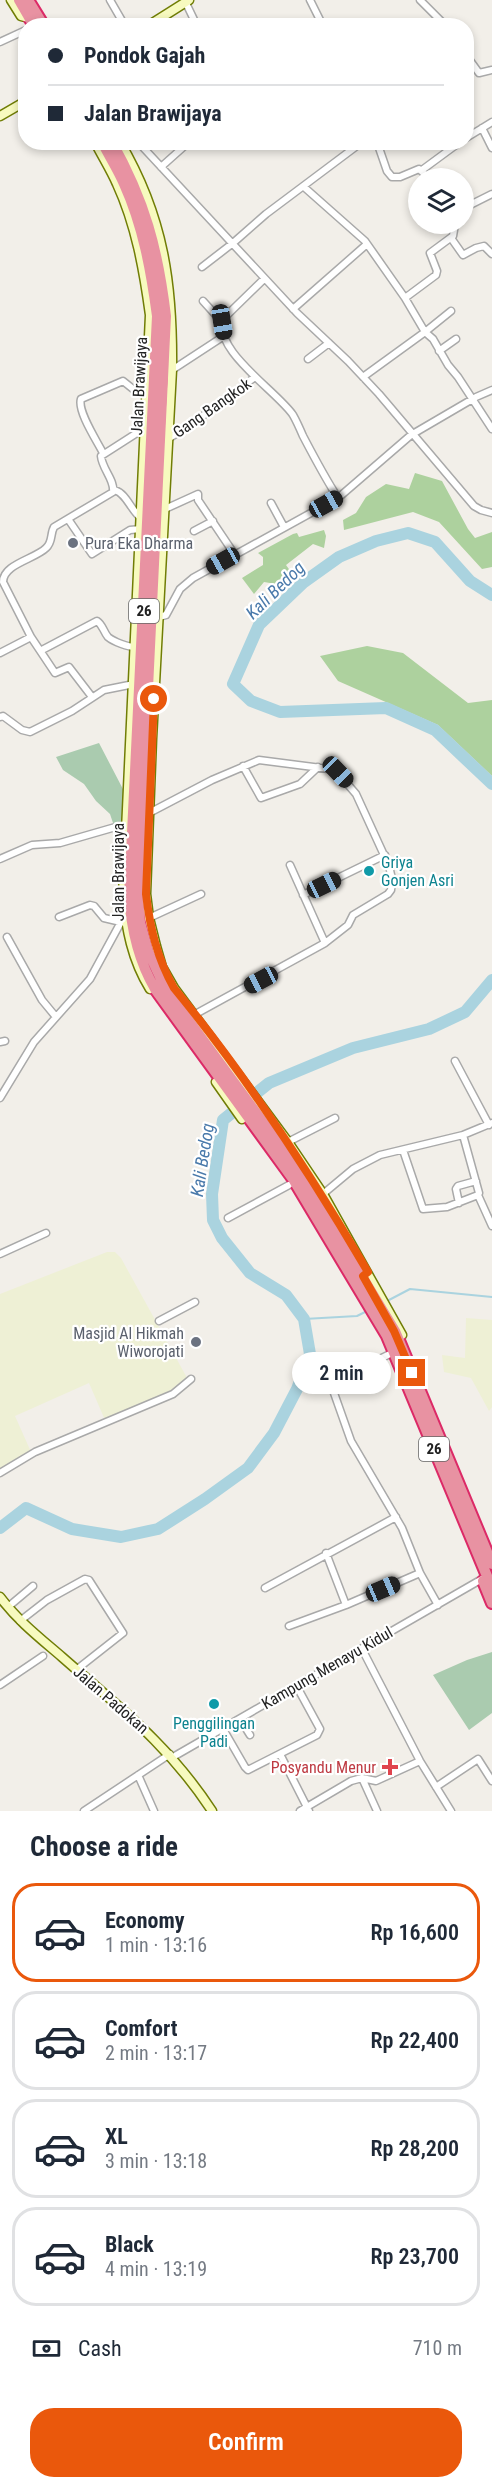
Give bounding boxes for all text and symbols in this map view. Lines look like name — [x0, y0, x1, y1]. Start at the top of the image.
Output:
text: Pondok Gajah — [84, 43, 205, 68]
text: Jalan Brawijaya — [84, 101, 222, 126]
map controls — [408, 168, 474, 234]
button: layers — [408, 168, 474, 234]
car — [210, 303, 234, 341]
street label: Jalan Brawijaya — [127, 336, 151, 436]
street label: Gang Bangkok — [169, 374, 255, 442]
car — [306, 487, 346, 521]
place label: Pura Eka Dharma — [85, 534, 193, 553]
marker: Pura Eka Dharma — [66, 536, 80, 550]
car — [203, 544, 243, 578]
water label: Kali Bedog — [241, 557, 309, 623]
road number: 26 — [129, 599, 159, 623]
route start — [140, 685, 167, 712]
car — [319, 753, 357, 791]
street label: Jalan Brawijaya — [109, 823, 128, 921]
place label: Griya Gonjen Asri — [381, 853, 454, 890]
marker: Griya Gonjen Asri — [362, 864, 376, 878]
car — [304, 869, 344, 901]
car — [241, 964, 281, 996]
water label: Kali Bedog — [186, 1122, 218, 1198]
place label: Masjid Al Hikmah Wiworojati — [73, 1324, 184, 1361]
marker: Masjid Al Hikmah Wiworojati — [189, 1335, 203, 1349]
callout: 2 min — [292, 1352, 391, 1394]
route end — [398, 1359, 425, 1386]
text: 2 min — [319, 1361, 364, 1385]
road number: 26 — [419, 1437, 449, 1461]
car — [363, 1574, 403, 1604]
street label: Kampung Menayu Kidul — [258, 1623, 396, 1713]
street label: Jalan Padokan — [70, 1662, 152, 1738]
marker: Penggilingan Padi — [207, 1697, 221, 1711]
place label: Penggilingan Padi — [173, 1714, 255, 1751]
place label: Posyandu Menur — [271, 1758, 376, 1777]
marker: Posyandu Menur — [381, 1758, 399, 1776]
text: Choose a ride — [30, 1831, 178, 1863]
icon: car — [33, 1906, 87, 1960]
text: Economy — [105, 1908, 185, 1933]
text: Rp 16,600 — [371, 1920, 459, 1945]
text: 1 min · 13:16 — [105, 1933, 207, 1957]
icon: car — [33, 2014, 87, 2068]
text: Comfort — [105, 2016, 178, 2041]
text: Rp 22,400 — [371, 2028, 459, 2053]
text: 2 min · 13:17 — [105, 2041, 207, 2065]
icon: car — [33, 2122, 87, 2176]
text: XL — [105, 2124, 128, 2149]
text: Rp 28,200 — [371, 2136, 459, 2161]
text: 3 min · 13:18 — [105, 2149, 207, 2173]
icon: car — [33, 2230, 87, 2284]
text: Black — [105, 2232, 154, 2257]
text: Rp 23,700 — [371, 2244, 459, 2269]
text: 4 min · 13:19 — [105, 2257, 207, 2281]
icon: cash — [30, 2332, 63, 2365]
text: Cash — [78, 2336, 122, 2361]
text: 710 m — [413, 2336, 462, 2360]
button: Confirm — [30, 2408, 462, 2477]

